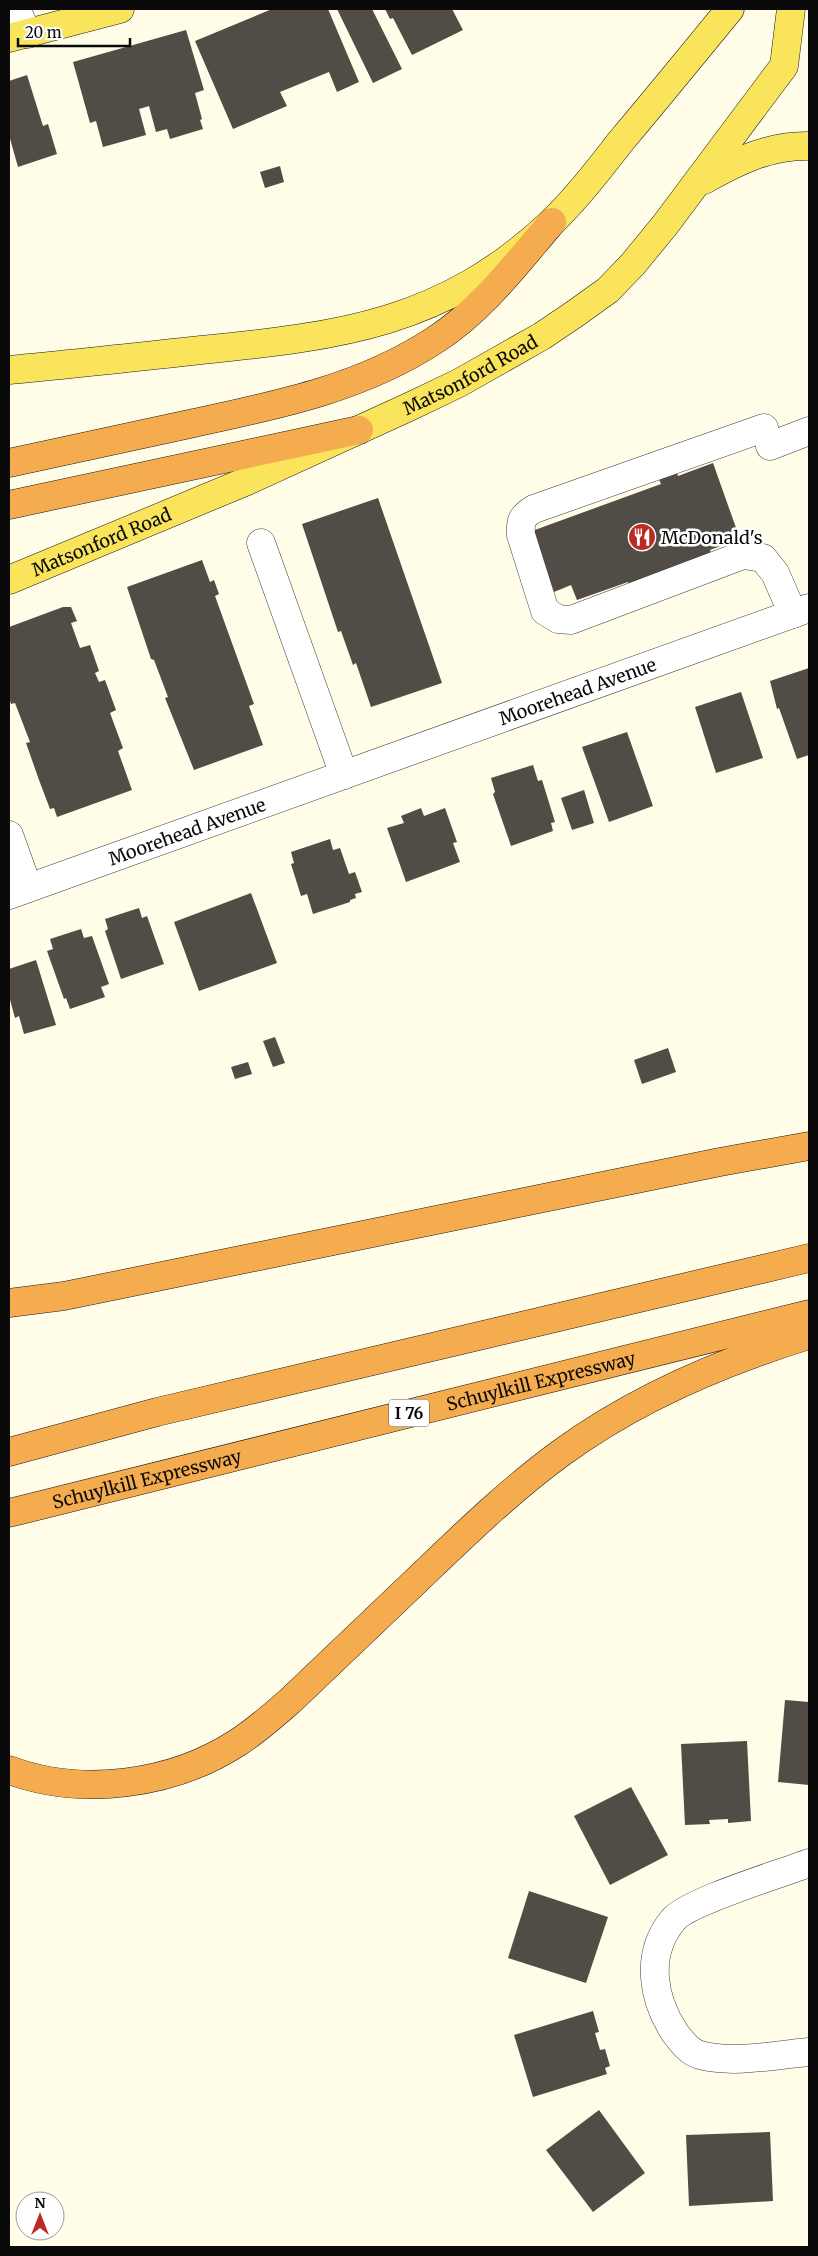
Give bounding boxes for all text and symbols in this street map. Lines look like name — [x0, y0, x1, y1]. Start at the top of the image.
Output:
scale bar — [18, 15, 130, 47]
text: 20 m — [25, 23, 62, 42]
street label: Matsonford Road — [399, 329, 542, 420]
street label: Matsonford Road — [28, 502, 175, 581]
restaurant icon: McDonald's — [627, 522, 657, 552]
place label: McDonald's — [661, 526, 763, 549]
street label: Moorehead Avenue — [496, 652, 659, 730]
street label: Moorehead Avenue — [105, 792, 269, 870]
street label: Schuylkill Expressway — [444, 1346, 638, 1415]
road number: I 76 — [389, 1400, 429, 1426]
street label: Schuylkill Expressway — [50, 1444, 244, 1513]
north arrow — [15, 2191, 65, 2241]
text: N — [34, 2194, 46, 2212]

